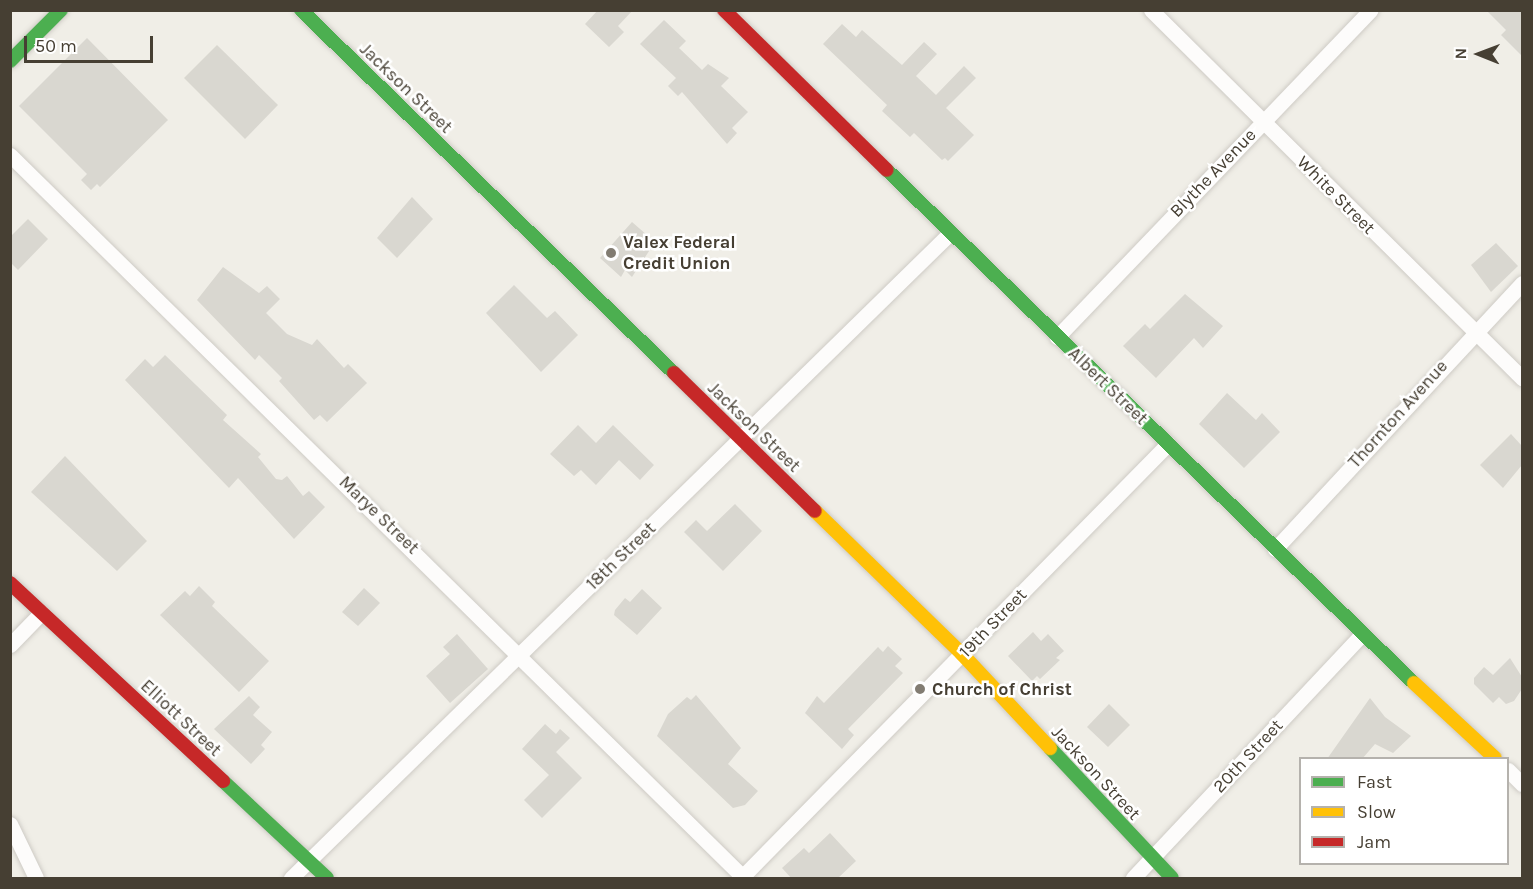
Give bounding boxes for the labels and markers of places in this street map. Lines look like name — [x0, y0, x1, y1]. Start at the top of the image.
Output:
place label: Valex Federal Credit Union — [623, 232, 736, 274]
marker: Valex Federal Credit Union — [604, 246, 618, 260]
place label: Church of Christ — [932, 678, 1072, 700]
marker: Church of Christ — [913, 682, 927, 696]

